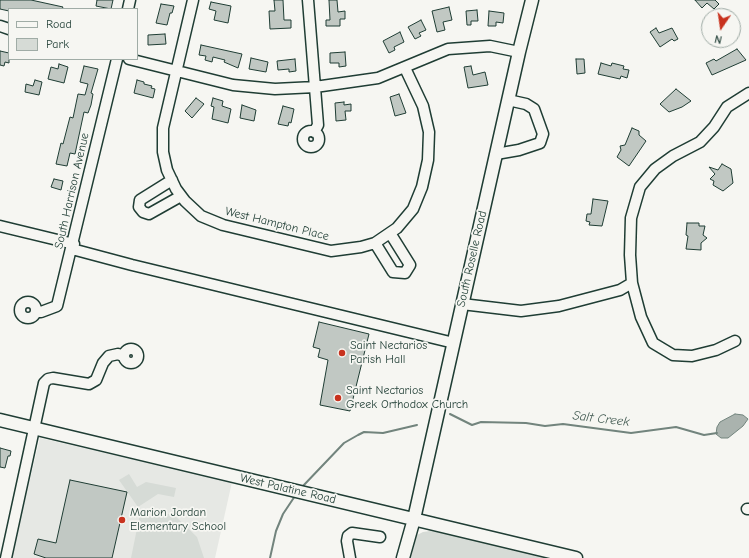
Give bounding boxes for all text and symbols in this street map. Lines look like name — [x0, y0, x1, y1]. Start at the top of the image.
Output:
legend — [8, 8, 138, 60]
north arrow — [701, 8, 741, 48]
text: Road — [46, 17, 72, 31]
text: N — [713, 32, 723, 46]
text: Park — [46, 37, 69, 51]
street label: South Harrison Avenue — [52, 132, 92, 250]
street label: West Hampton Place — [224, 204, 330, 244]
street label: South Roselle Road — [454, 209, 490, 309]
place label: Saint Nectarios Parish Hall — [350, 339, 427, 367]
marker: Saint Nectarios Parish Hall — [337, 348, 347, 358]
place label: Saint Nectarios Greek Orthodox Church — [346, 384, 468, 412]
marker: Saint Nectarios Greek Orthodox Church — [333, 393, 343, 403]
water label: Salt Creek — [572, 408, 630, 430]
street label: West Palatine Road — [239, 471, 337, 507]
place label: Marion Jordan Elementary School — [130, 506, 226, 534]
marker: Marion Jordan Elementary School — [117, 515, 127, 525]

